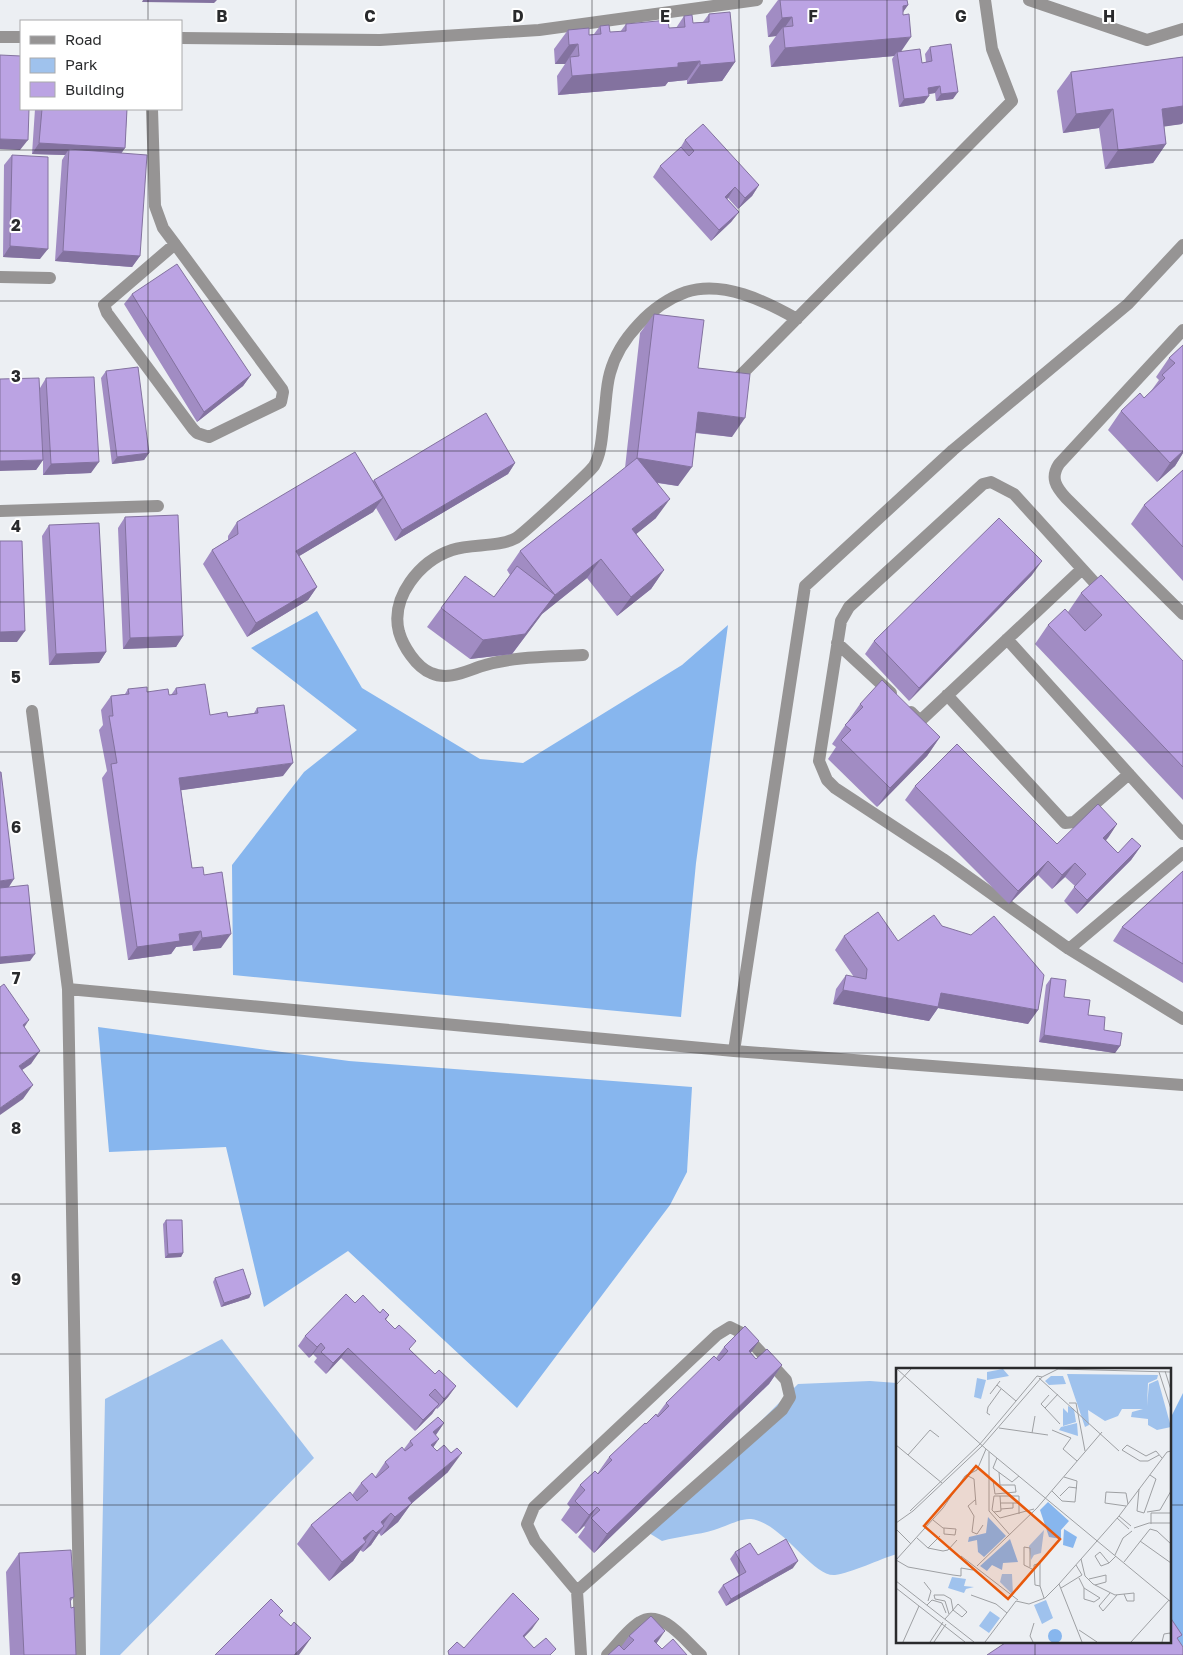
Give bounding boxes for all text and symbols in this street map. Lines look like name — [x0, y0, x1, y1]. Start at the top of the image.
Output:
text: B — [216, 6, 228, 26]
text: C — [364, 6, 376, 26]
text: D — [512, 6, 524, 26]
text: E — [660, 6, 670, 26]
text: F — [808, 6, 818, 26]
text: G — [955, 6, 967, 26]
text: H — [1103, 6, 1115, 26]
legend — [20, 20, 182, 110]
text: Road — [65, 30, 102, 48]
text: Park — [65, 55, 98, 73]
text: Building — [65, 80, 125, 98]
text: 2 — [11, 215, 21, 235]
text: 3 — [11, 366, 21, 386]
text: 4 — [11, 516, 21, 536]
text: 5 — [11, 667, 21, 687]
text: 6 — [11, 817, 21, 837]
text: 7 — [12, 968, 21, 988]
text: 8 — [11, 1118, 21, 1138]
text: 9 — [11, 1269, 21, 1289]
inset map — [896, 1368, 1170, 1642]

